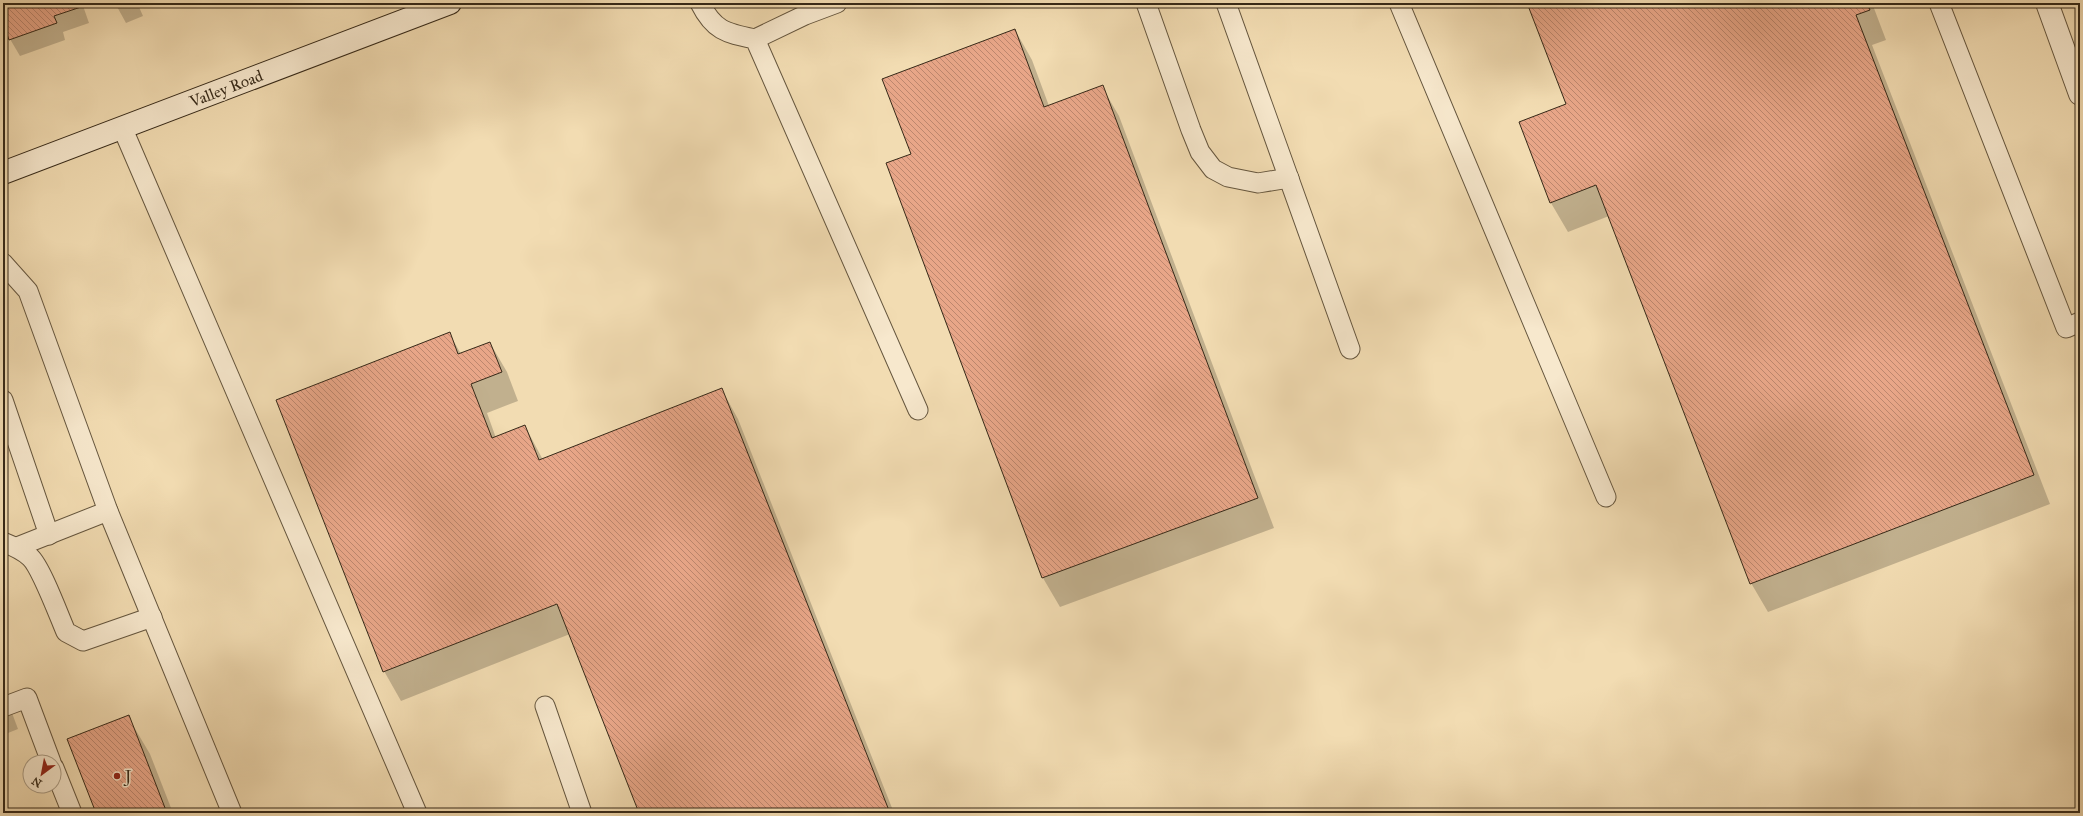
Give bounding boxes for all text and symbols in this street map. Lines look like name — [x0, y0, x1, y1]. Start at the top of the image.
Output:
street label: Valley Road — [186, 66, 265, 111]
north arrow — [22, 754, 62, 794]
place label: J — [123, 767, 132, 787]
marker: J — [112, 771, 122, 781]
text: N — [29, 774, 44, 790]

